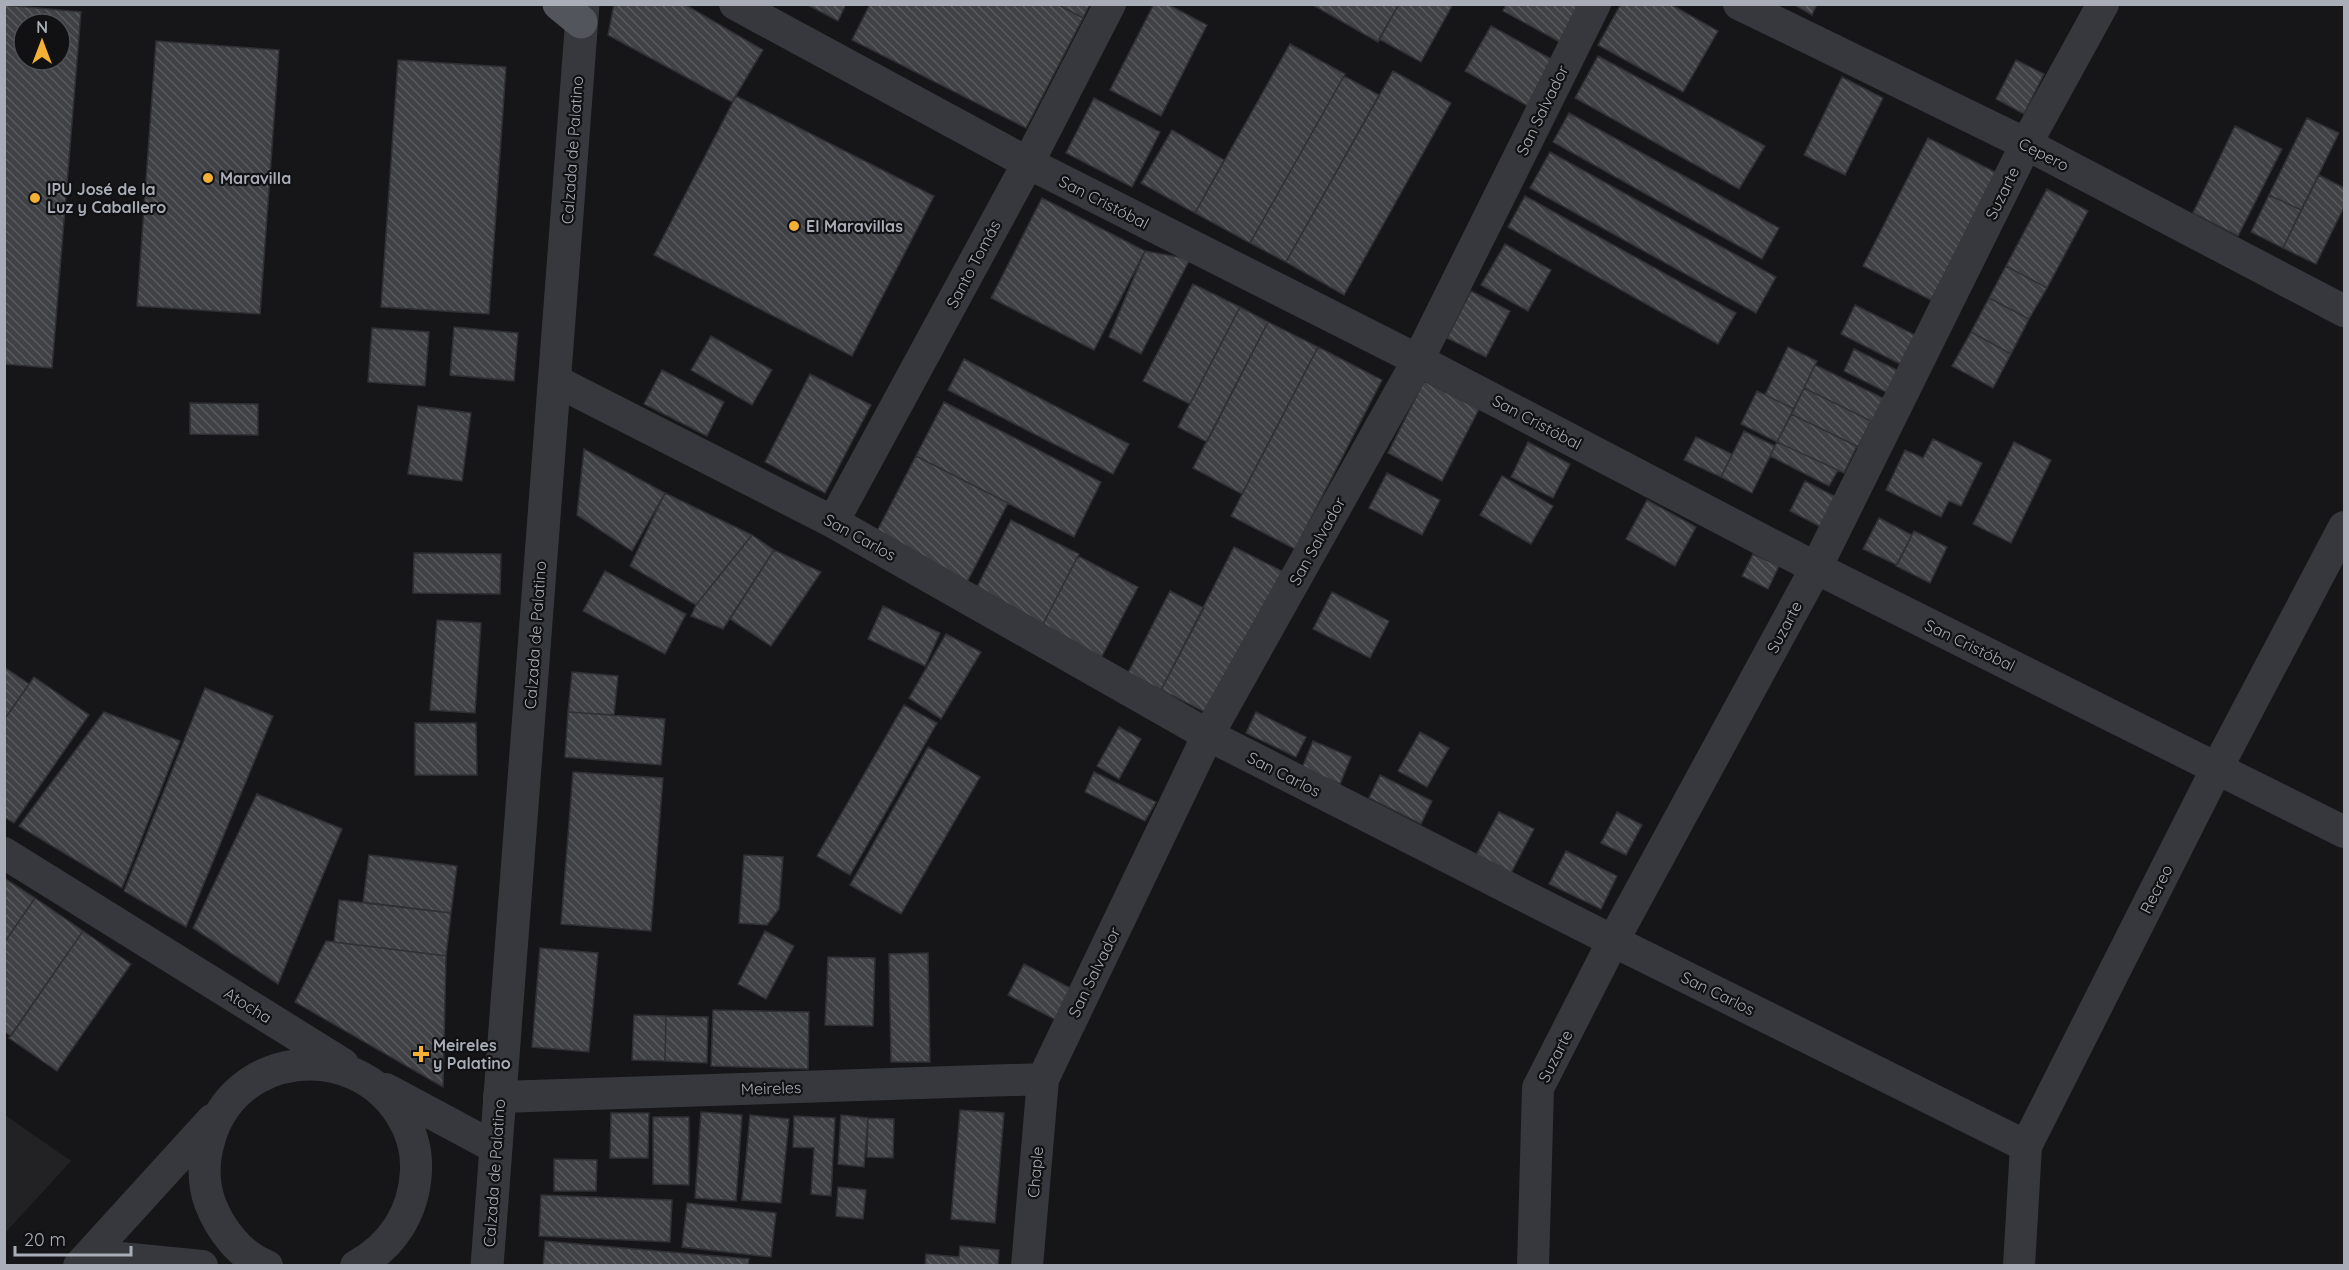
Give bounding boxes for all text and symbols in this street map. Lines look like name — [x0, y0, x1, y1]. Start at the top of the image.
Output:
north arrow — [12, 12, 72, 72]
text: N — [36, 17, 48, 37]
street label: San Salvador — [1512, 62, 1572, 158]
street label: Calzada de Palatino — [557, 75, 587, 225]
street label: Cepero — [2016, 133, 2072, 175]
street label: Suzarte — [1981, 163, 2023, 223]
place label: Maravilla — [220, 168, 291, 188]
marker: Maravilla — [201, 171, 215, 185]
street label: San Cristóbal — [1056, 171, 1152, 233]
place label: IPU José de la Luz y Caballero — [47, 179, 166, 217]
marker: IPU José de la Luz y Caballero — [28, 191, 42, 205]
place label: El Maravillas — [806, 216, 903, 236]
street label: Santo Tomás — [942, 217, 1004, 311]
marker: El Maravillas — [787, 219, 801, 233]
street label: San Cristóbal — [1489, 390, 1585, 454]
street label: San Salvador — [1285, 493, 1349, 589]
street label: San Carlos — [820, 509, 900, 565]
street label: Calzada de Palatino — [520, 560, 550, 710]
street label: Suzarte — [1762, 598, 1806, 656]
street label: San Cristóbal — [1922, 615, 2018, 675]
street label: San Carlos — [1244, 747, 1324, 801]
street label: Recreo — [2135, 861, 2177, 917]
street label: San Salvador — [1064, 924, 1124, 1020]
street label: San Carlos — [1678, 967, 1758, 1019]
street label: Atocha — [220, 983, 276, 1027]
street label: Suzarte — [1533, 1027, 1577, 1085]
place label: Meireles y Palatino — [433, 1035, 511, 1073]
marker: Meireles y Palatino — [414, 1047, 428, 1061]
street label: Meireles — [740, 1077, 802, 1099]
street label: Calzada de Palatino — [479, 1098, 509, 1248]
street label: Chaple — [1023, 1145, 1047, 1199]
scale bar — [15, 1219, 130, 1257]
text: 20 m — [24, 1228, 66, 1251]

